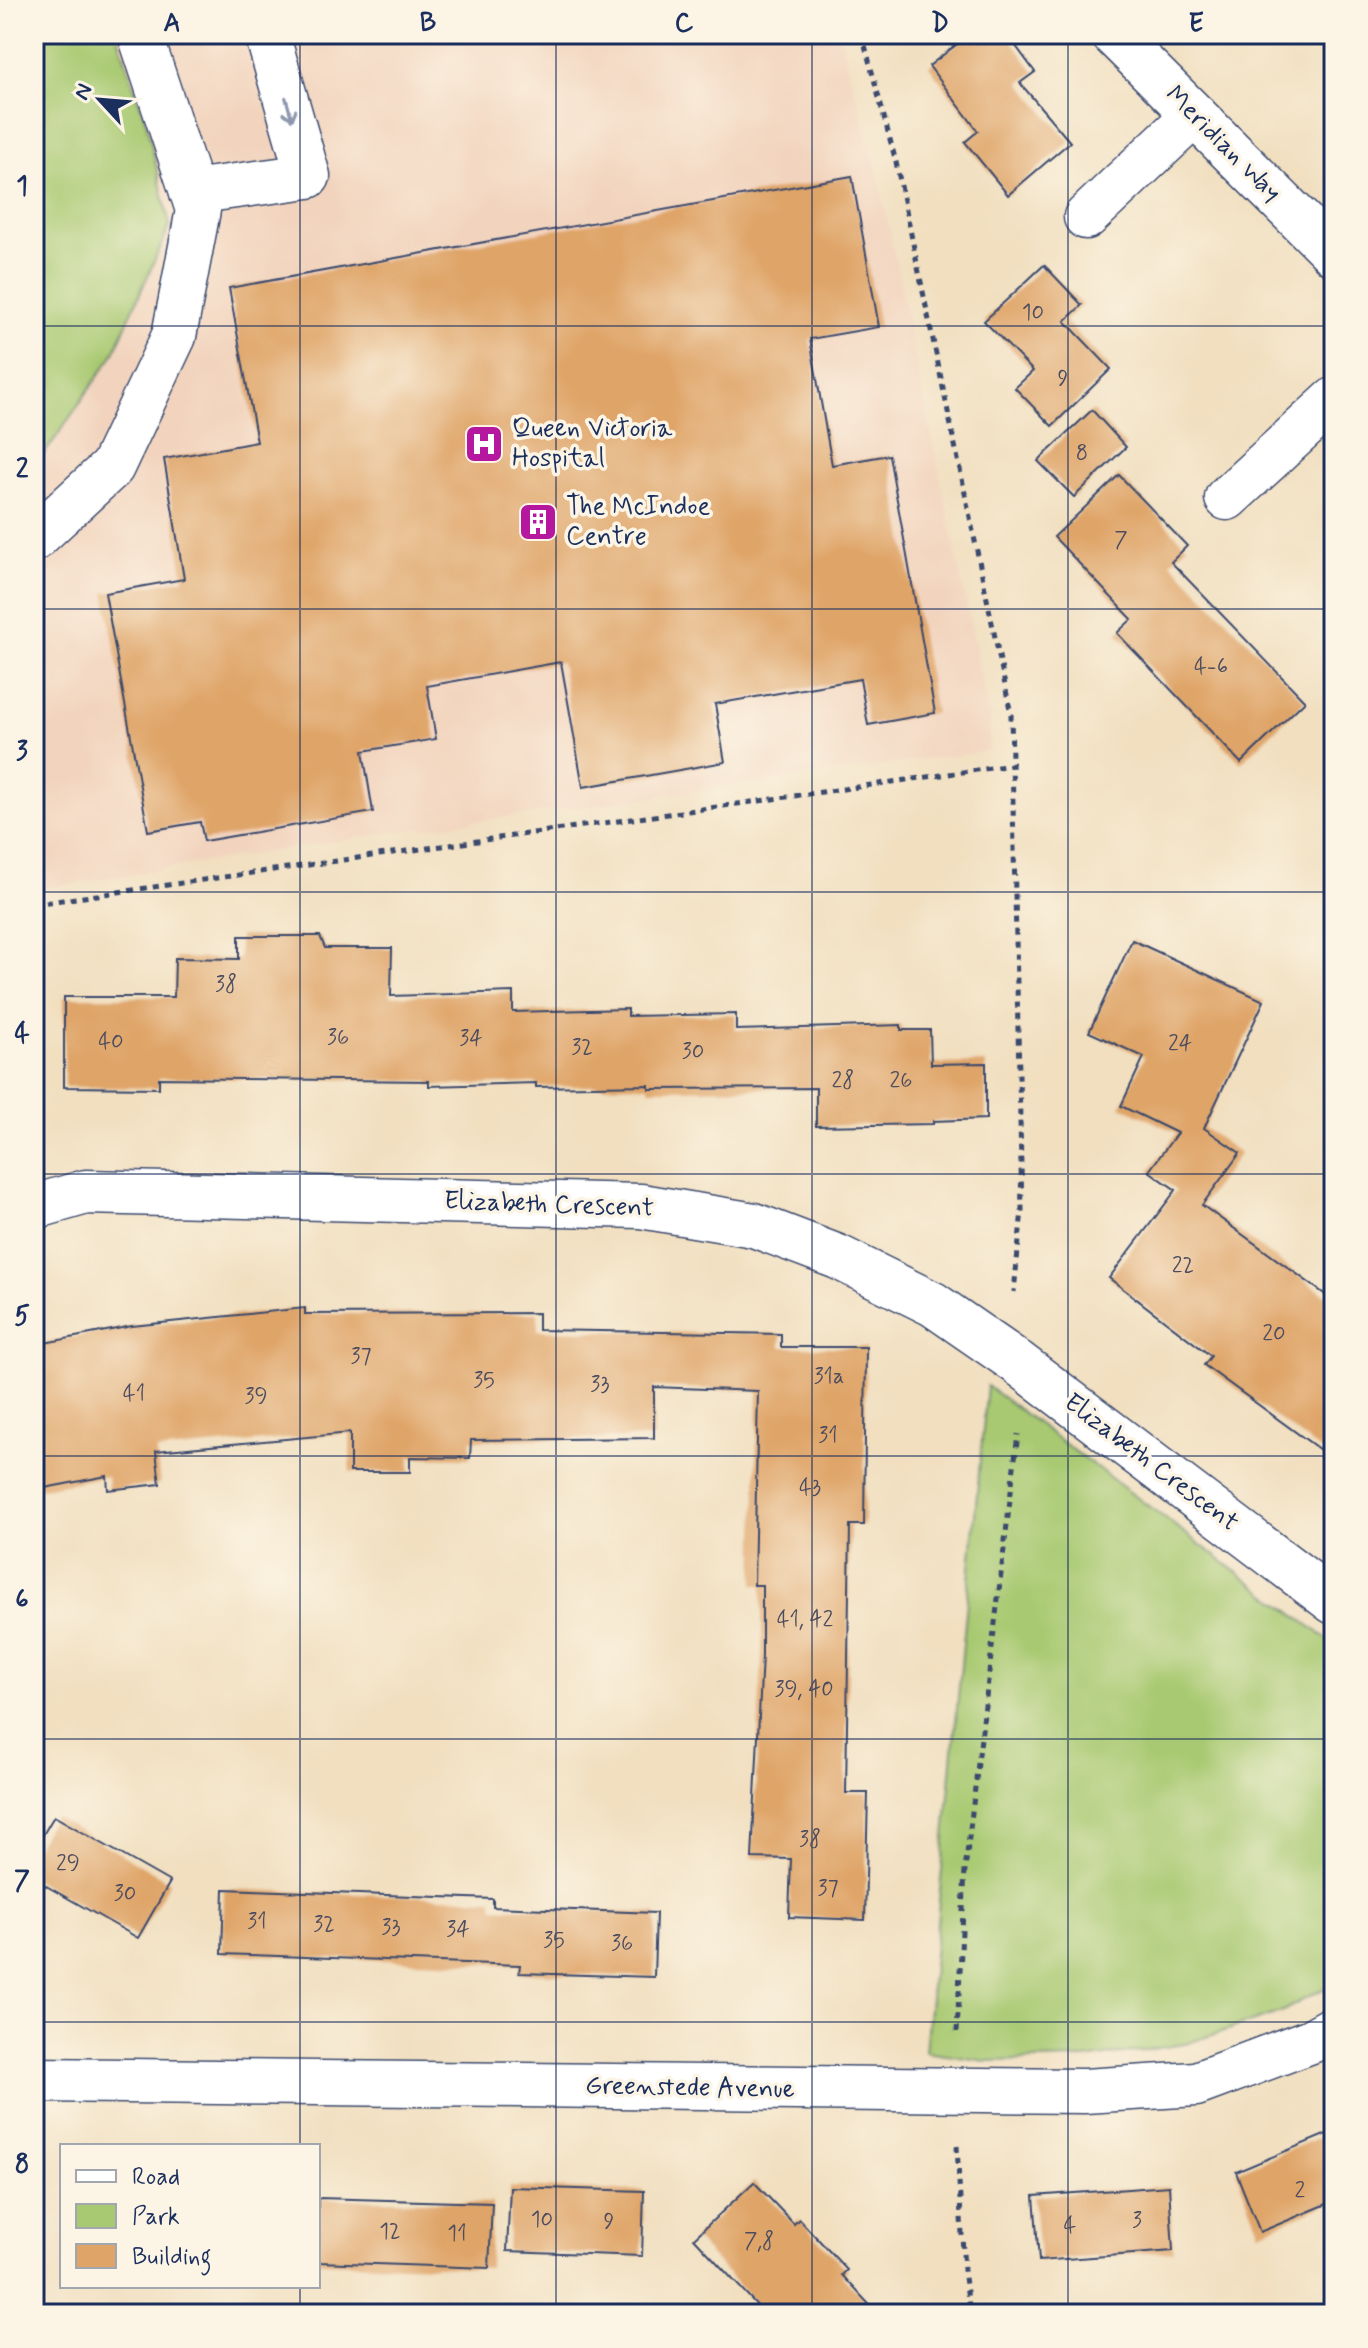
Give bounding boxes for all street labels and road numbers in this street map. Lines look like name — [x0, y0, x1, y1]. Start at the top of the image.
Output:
street label: Meridian Way — [1158, 79, 1288, 209]
street label: Elizabeth Crescent — [443, 1184, 655, 1226]
street label: Elizabeth Crescent — [1057, 1386, 1245, 1540]
street label: Greenstede Avenue — [585, 2069, 795, 2107]

